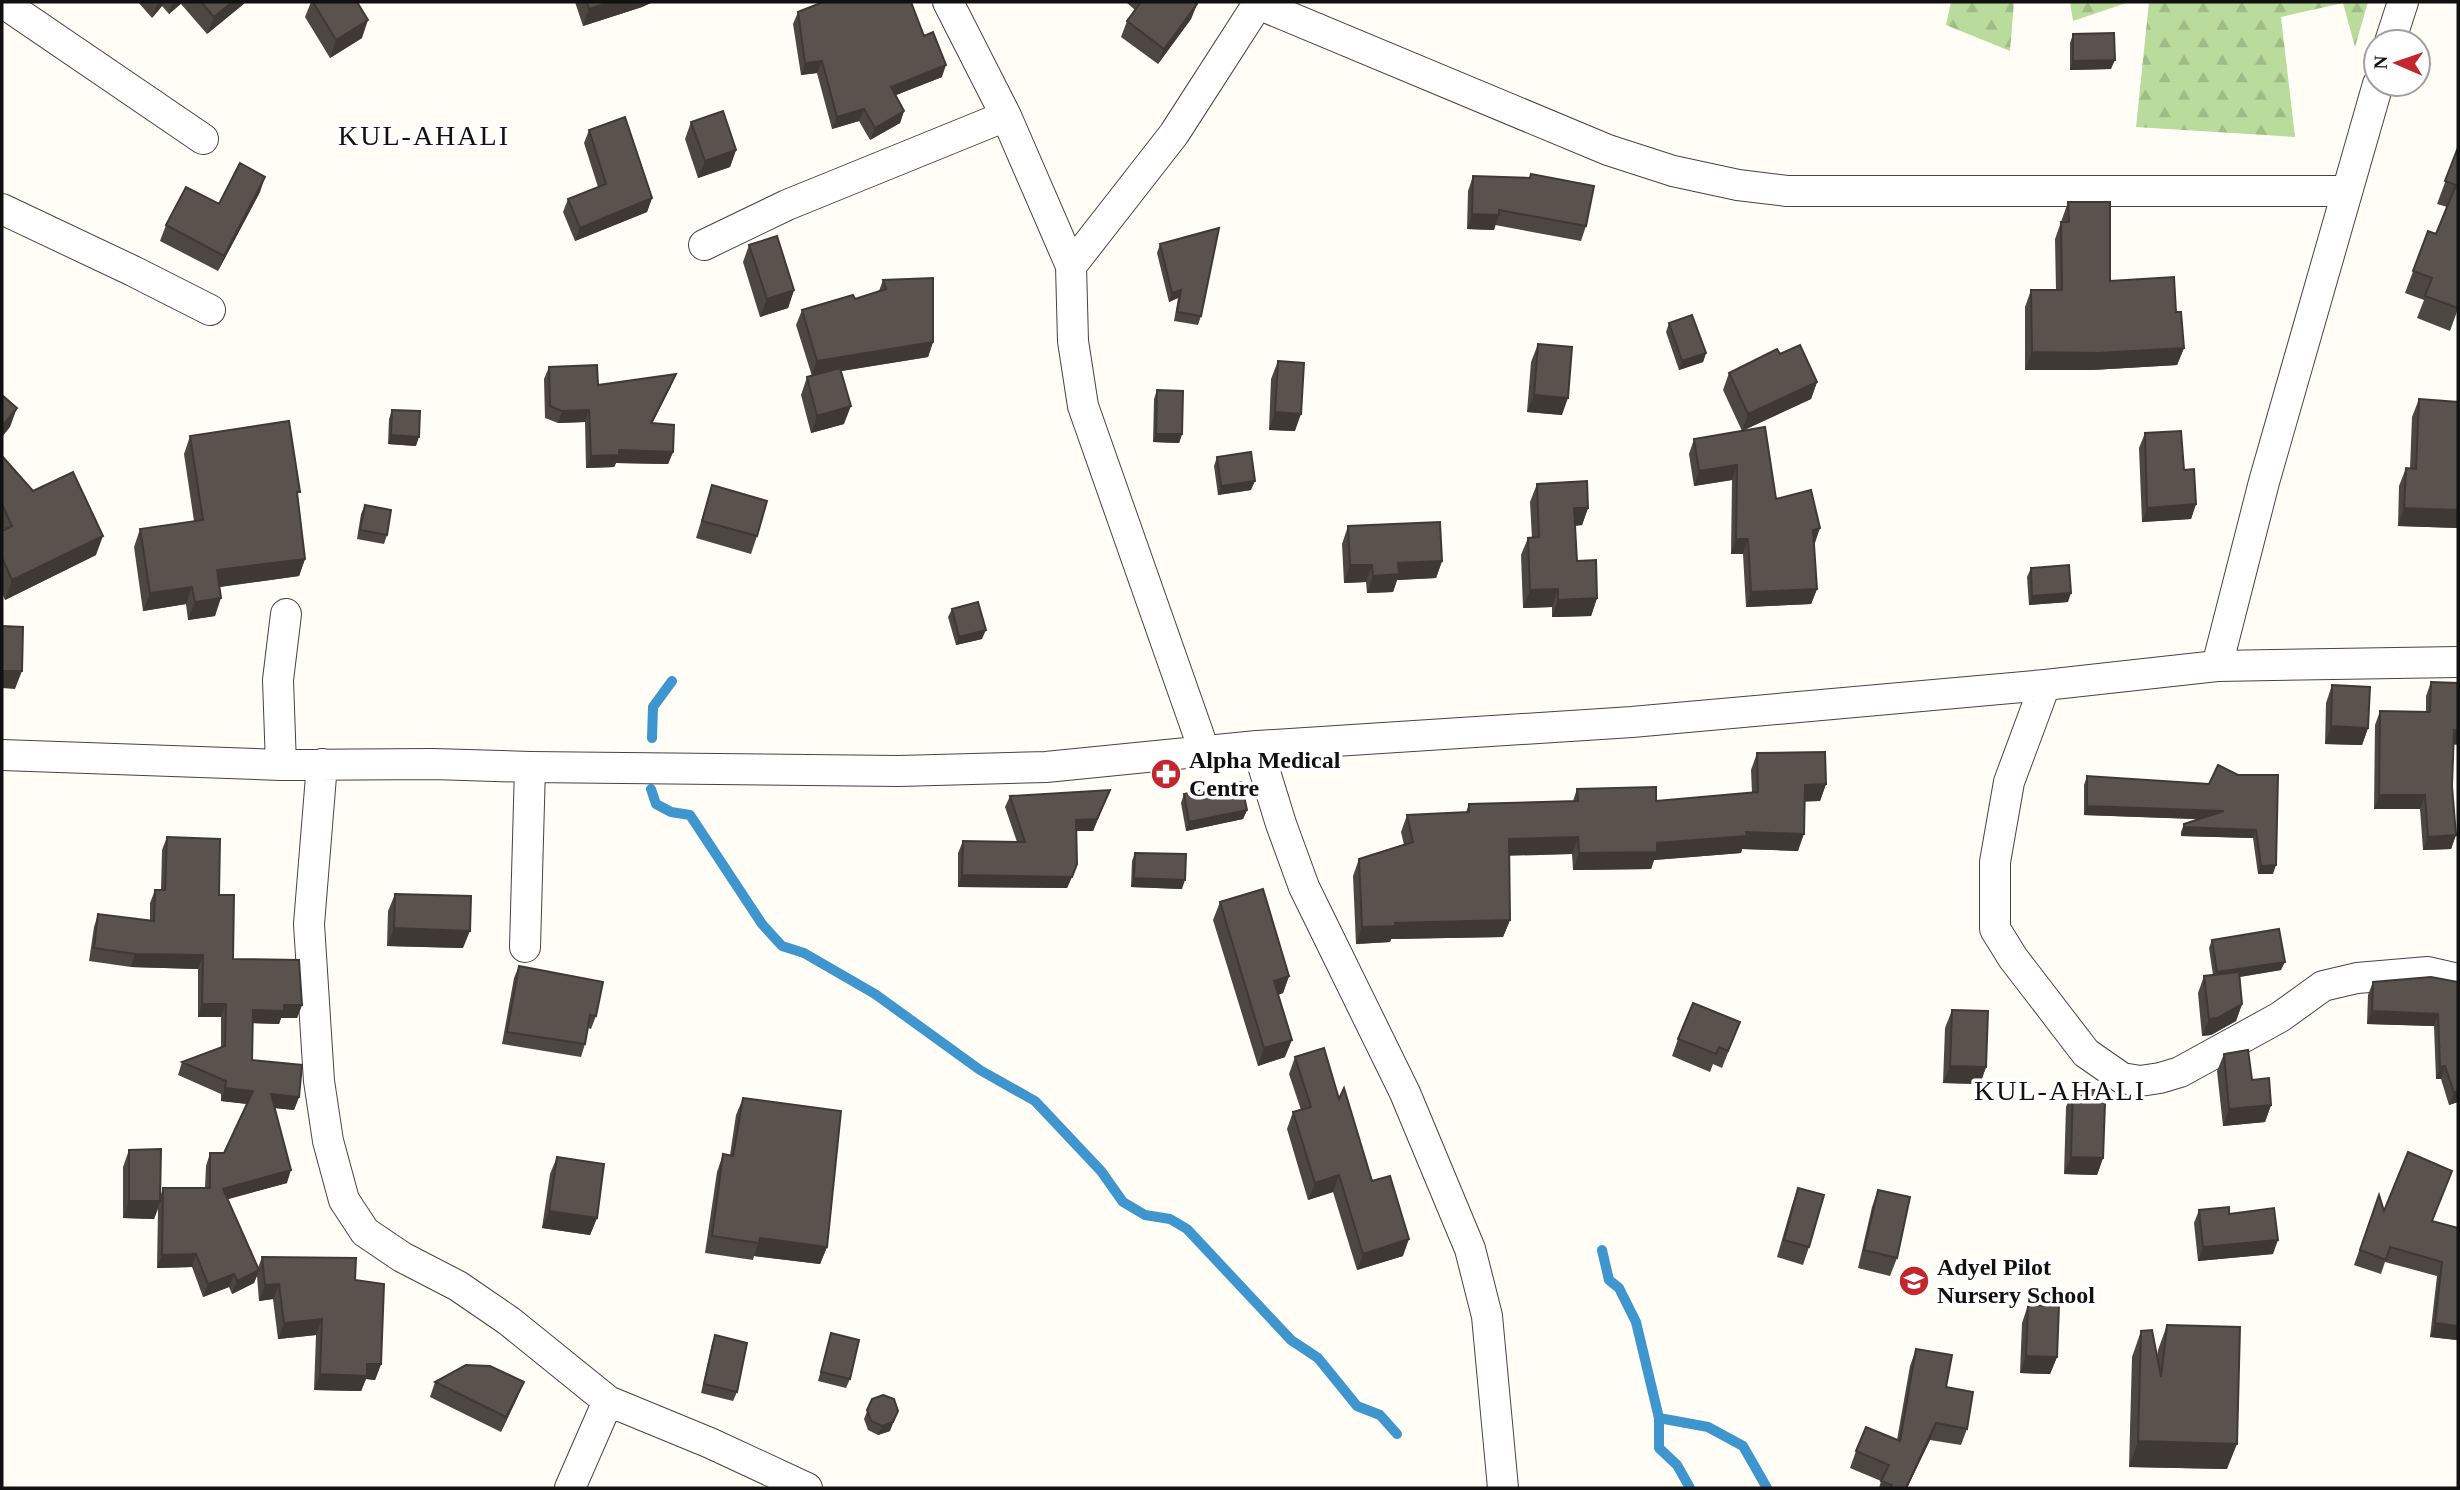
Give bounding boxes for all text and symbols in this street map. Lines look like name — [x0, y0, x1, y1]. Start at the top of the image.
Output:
north arrow — [2362, 28, 2432, 98]
text: N — [2370, 55, 2391, 70]
district label: KUL-AHALI — [338, 120, 510, 151]
place label: Alpha Medical Centre — [1189, 747, 1341, 801]
pharmacy icon: Alpha Medical Centre — [1149, 757, 1183, 791]
district label: KUL-AHALI — [1974, 1075, 2146, 1106]
place label: Adyel Pilot Nursery School — [1937, 1254, 2095, 1308]
school or university icon: Adyel Pilot Nursery School — [1897, 1264, 1931, 1298]

